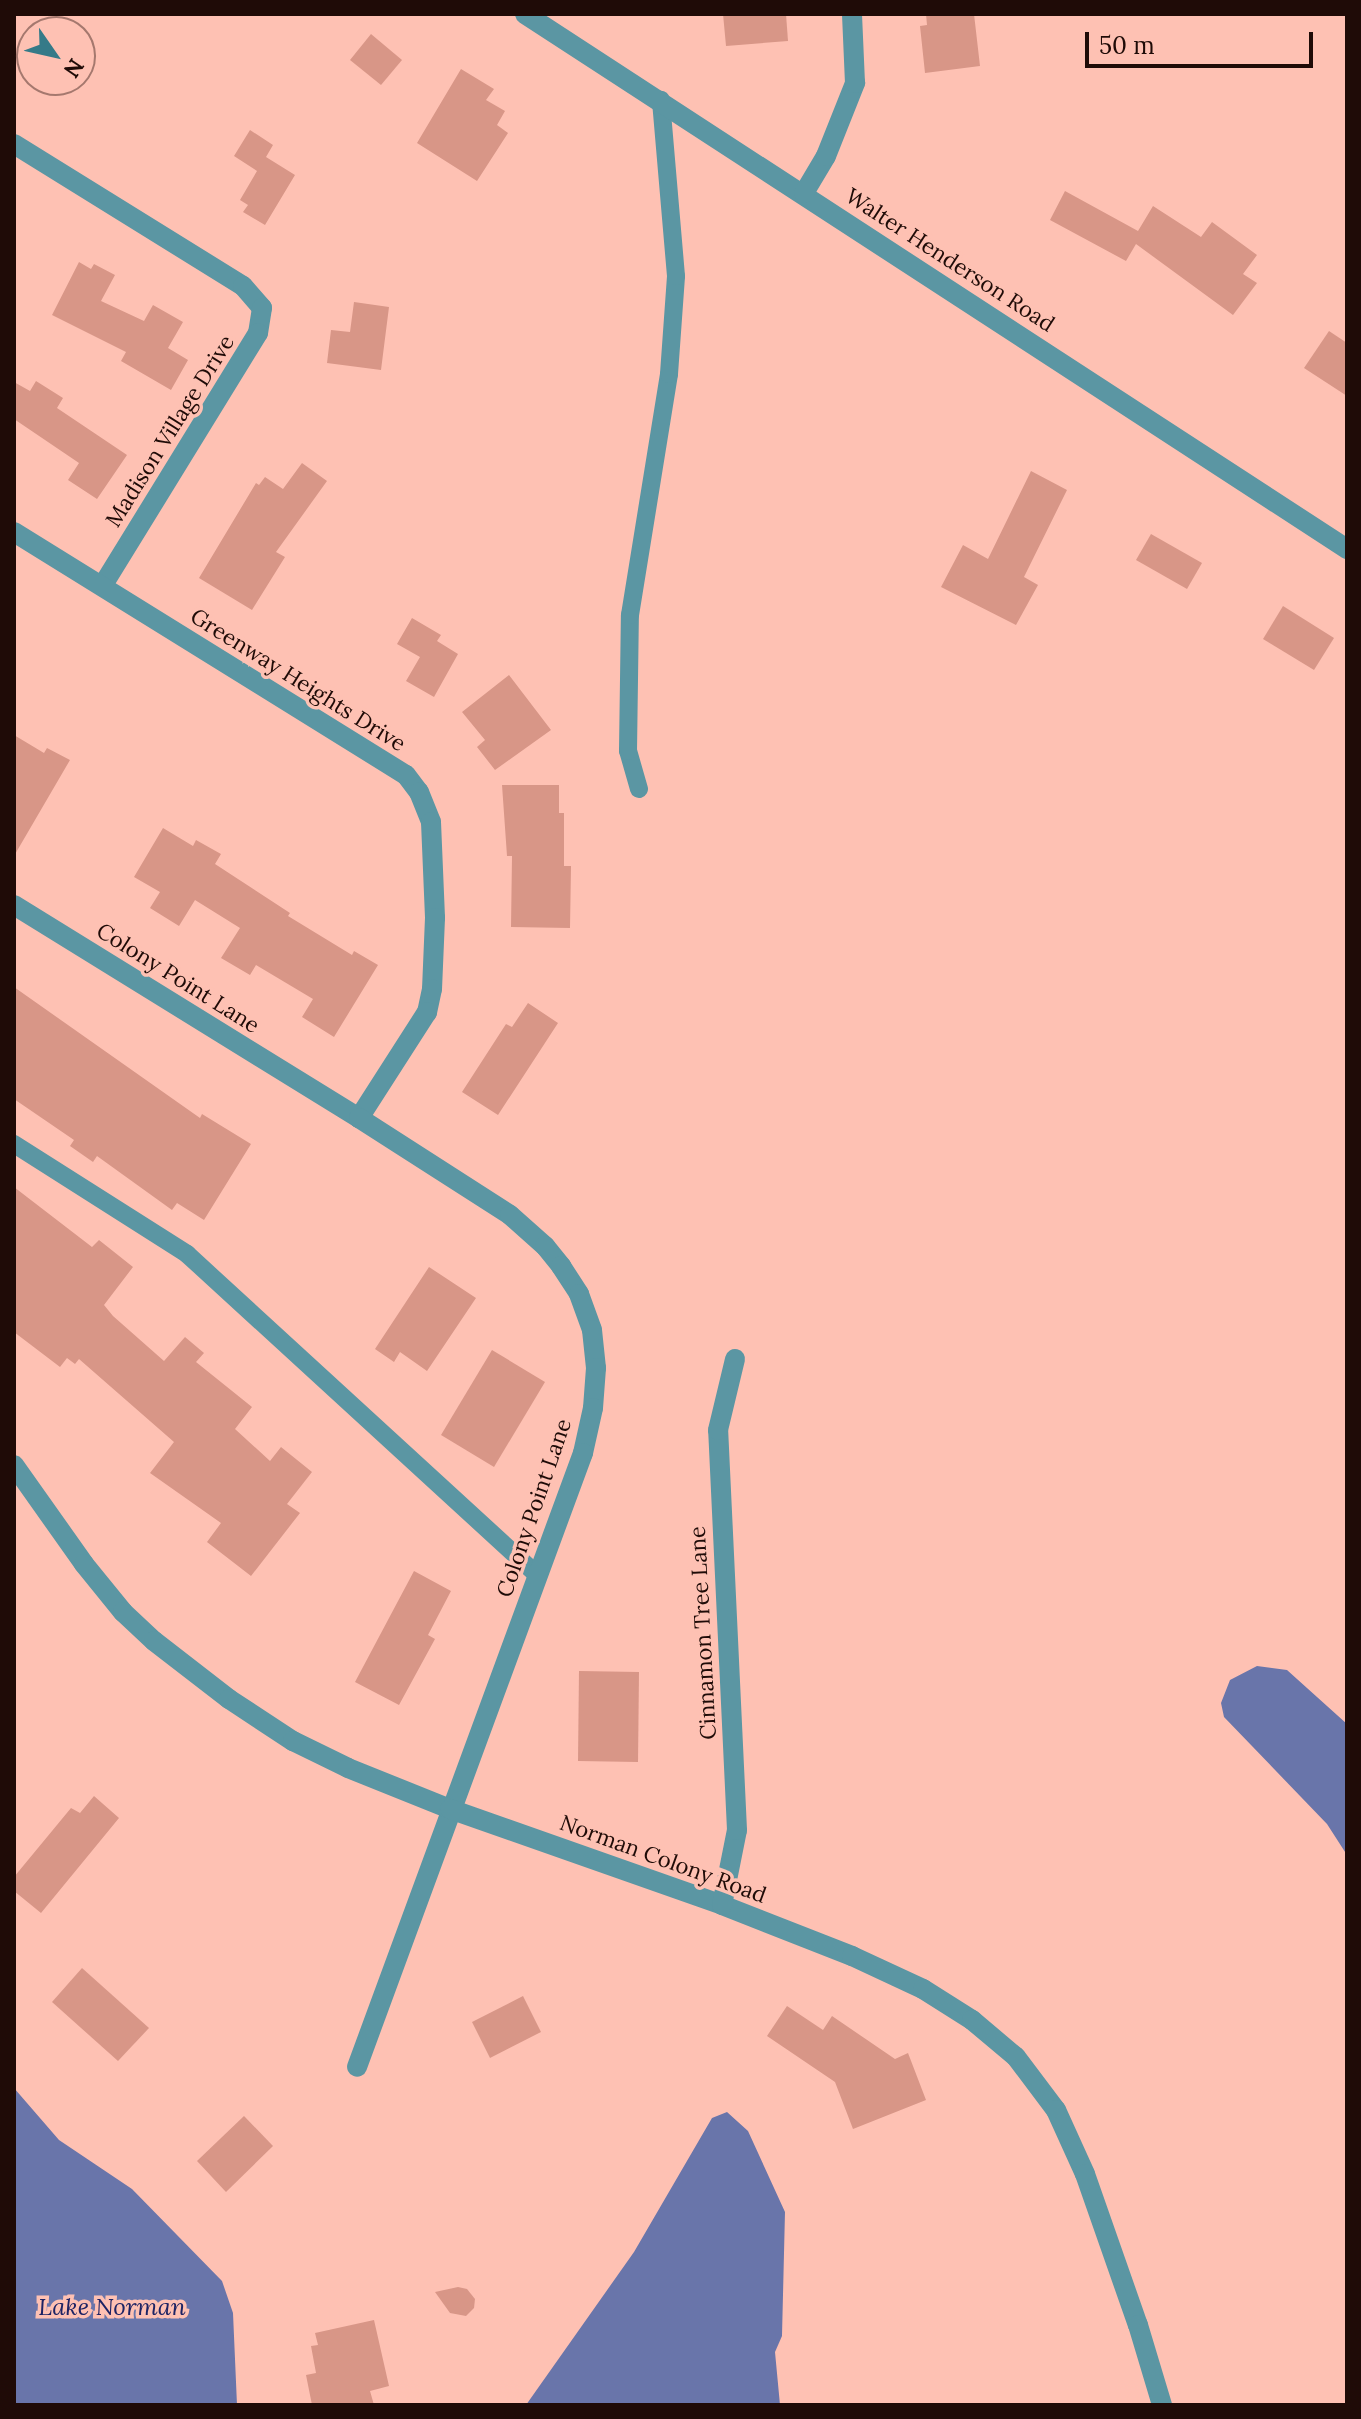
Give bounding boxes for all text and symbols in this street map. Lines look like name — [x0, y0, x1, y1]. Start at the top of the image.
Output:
north arrow — [16, 16, 96, 96]
scale bar — [1089, 16, 1317, 66]
text: 50 m — [1099, 30, 1155, 61]
text: N — [58, 53, 91, 83]
street label: Walter Henderson Road — [841, 183, 1059, 337]
street label: Madison Village Drive — [100, 330, 240, 532]
street label: Greenway Heights Drive — [186, 603, 410, 757]
street label: Colony Point Lane — [92, 917, 264, 1039]
street label: Colony Point Lane — [491, 1415, 577, 1601]
street label: Cinnamon Tree Lane — [684, 1526, 722, 1740]
street label: Norman Colony Road — [556, 1809, 770, 1909]
water label: Lake Norman — [38, 2293, 186, 2321]

